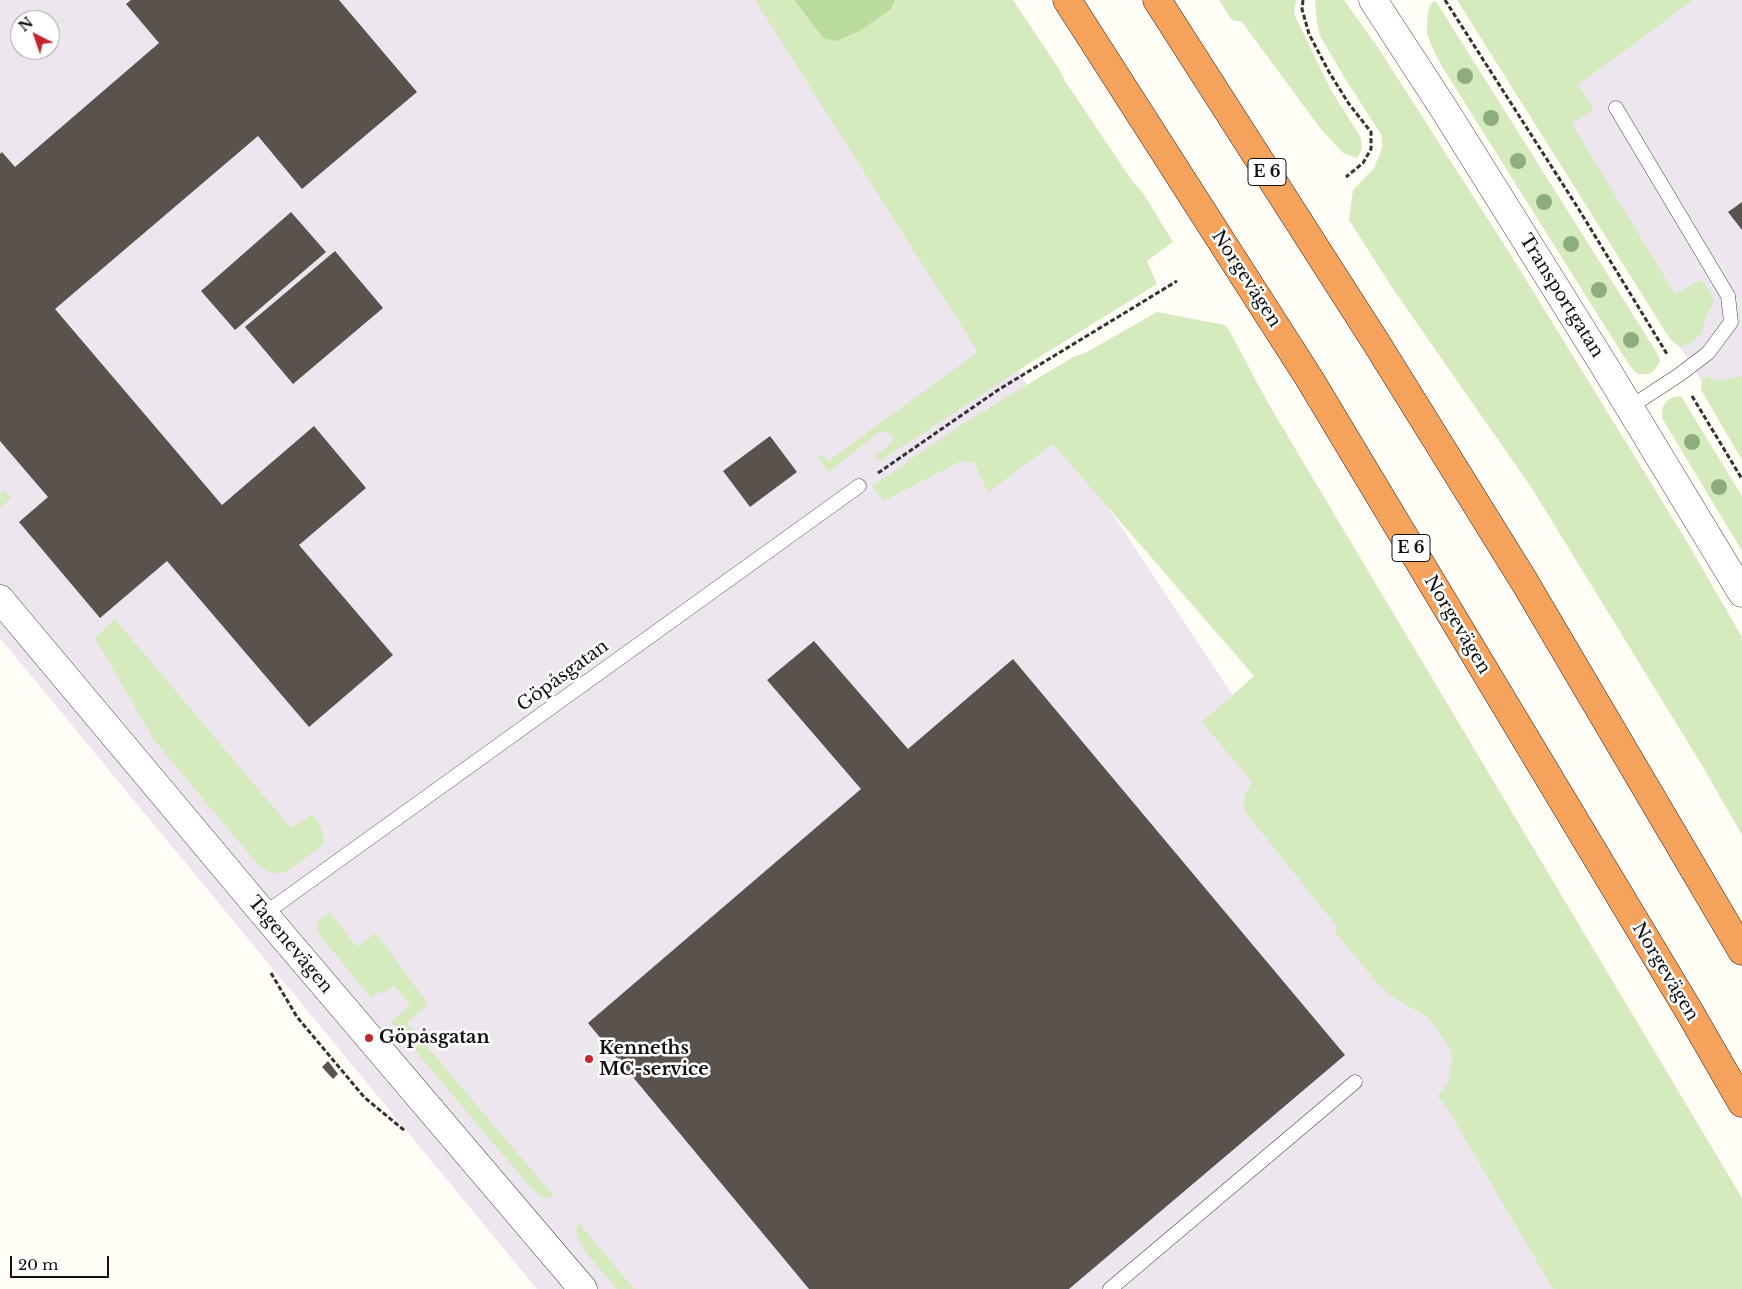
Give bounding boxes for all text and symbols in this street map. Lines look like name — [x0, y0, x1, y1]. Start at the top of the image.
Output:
north arrow — [10, 10, 60, 60]
text: N — [15, 13, 37, 36]
road number: E 6 — [1248, 158, 1286, 186]
street label: Norgevägen — [1207, 227, 1285, 331]
street label: Transportgatan — [1514, 230, 1608, 362]
road number: E 6 — [1392, 534, 1430, 562]
street label: Norgevägen — [1419, 572, 1495, 678]
street label: Göpåsgatan — [513, 636, 613, 716]
street label: Tagenevägen — [243, 892, 337, 998]
street label: Norgevägen — [1627, 919, 1703, 1025]
place label: Göpåsgatan — [379, 1027, 490, 1049]
marker: Göpåsgatan — [363, 1032, 375, 1044]
place label: Kenneths MC-service — [599, 1038, 709, 1080]
marker: Kenneths MC-service — [583, 1053, 595, 1065]
scale bar — [12, 1246, 111, 1278]
text: 20 m — [18, 1255, 58, 1274]

